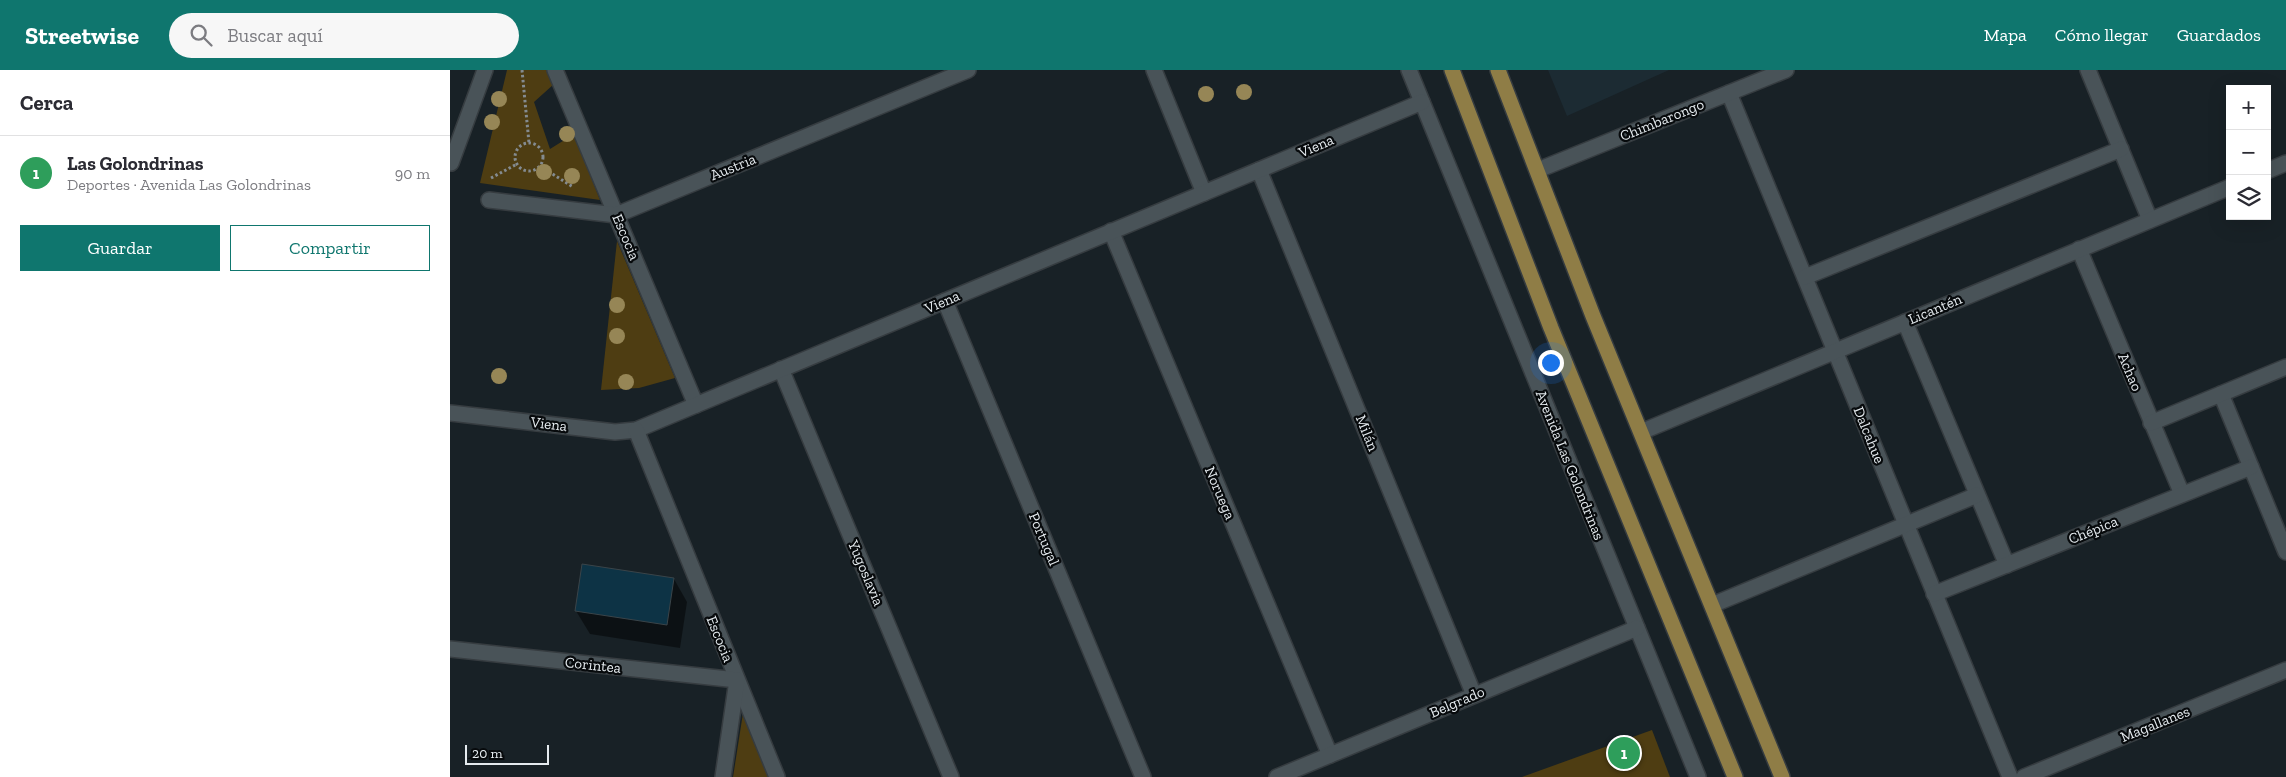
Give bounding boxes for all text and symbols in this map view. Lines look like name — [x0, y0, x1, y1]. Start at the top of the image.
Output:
search box — [169, 13, 519, 58]
text: Streetwise — [25, 21, 139, 50]
icon: search — [187, 21, 215, 49]
text: Buscar aquí — [227, 24, 323, 47]
text: Mapa — [1984, 24, 2027, 46]
text: Cómo llegar — [2055, 24, 2149, 46]
text: Guardados — [2177, 24, 2261, 46]
map controls — [2226, 85, 2271, 220]
button: + — [2226, 85, 2271, 130]
text: Cerca — [20, 90, 73, 115]
street label: Chimbarongo — [1617, 95, 1707, 145]
button: − — [2226, 130, 2271, 175]
street label: Viena — [1295, 131, 1336, 162]
street label: Austria — [707, 150, 759, 184]
text: Las Golondrinas — [67, 152, 204, 175]
text: 1 — [33, 164, 39, 183]
text: 90 m — [395, 164, 430, 183]
text: Deportes · Avenida Las Golondrinas — [67, 175, 311, 194]
button: layers — [2226, 175, 2271, 220]
street label: Escocia — [608, 211, 644, 263]
button: Guardar — [20, 225, 220, 271]
button: Compartir — [230, 225, 430, 271]
street label: Viena — [921, 287, 962, 318]
street label: Licantén — [1906, 290, 1965, 328]
your location — [1538, 350, 1564, 376]
street label: Achao — [2114, 350, 2146, 394]
street label: Avenida Las Golondrinas — [1532, 387, 1608, 543]
street label: Dalcahue — [1849, 404, 1889, 466]
street label: Milán — [1352, 412, 1382, 454]
street label: Viena — [529, 413, 568, 435]
street label: Noruega — [1201, 464, 1239, 522]
street label: Portugal — [1025, 510, 1063, 568]
street label: Chépica — [2066, 512, 2120, 548]
street label: Yugoslavia — [844, 537, 888, 608]
street label: Escocia — [703, 613, 737, 665]
street label: Corintea — [564, 653, 622, 677]
street label: Belgrado — [1427, 682, 1487, 722]
street label: Magallanes — [2118, 702, 2192, 746]
pin: 1 — [1608, 734, 1640, 772]
scale bar — [465, 742, 549, 765]
text: 20 m — [472, 745, 503, 762]

